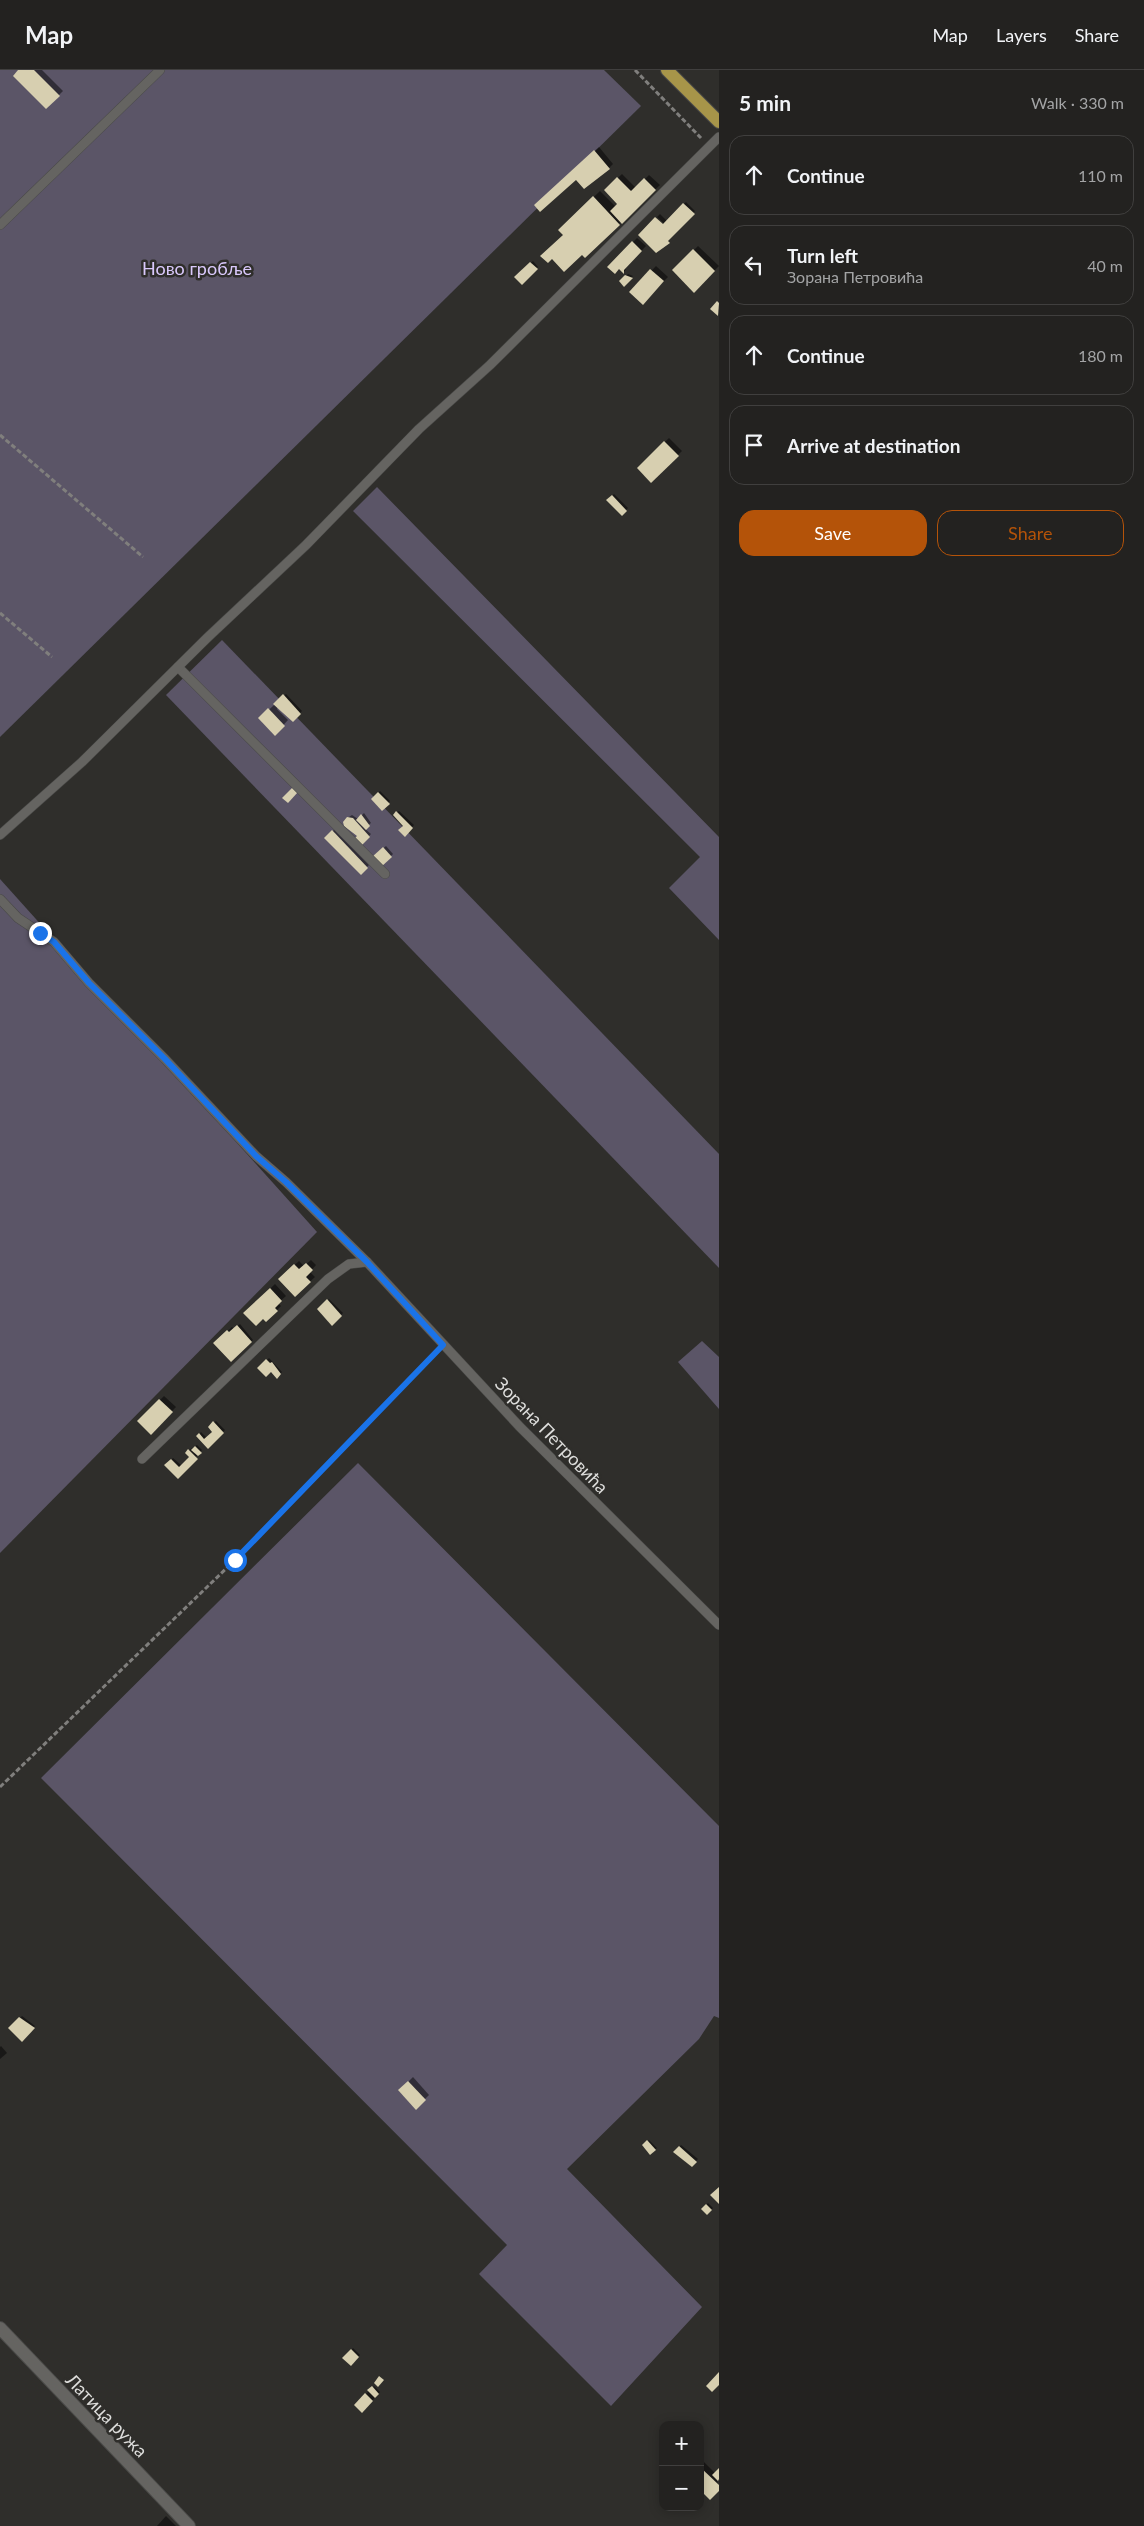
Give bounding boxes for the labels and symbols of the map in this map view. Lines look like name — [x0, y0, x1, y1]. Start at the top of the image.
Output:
park label: Ново гробље — [142, 257, 252, 279]
route end — [29, 922, 52, 945]
street label: Зорана Петровића — [491, 1372, 613, 1498]
route start — [224, 1549, 247, 1572]
street label: Латица ружа — [61, 2368, 152, 2461]

